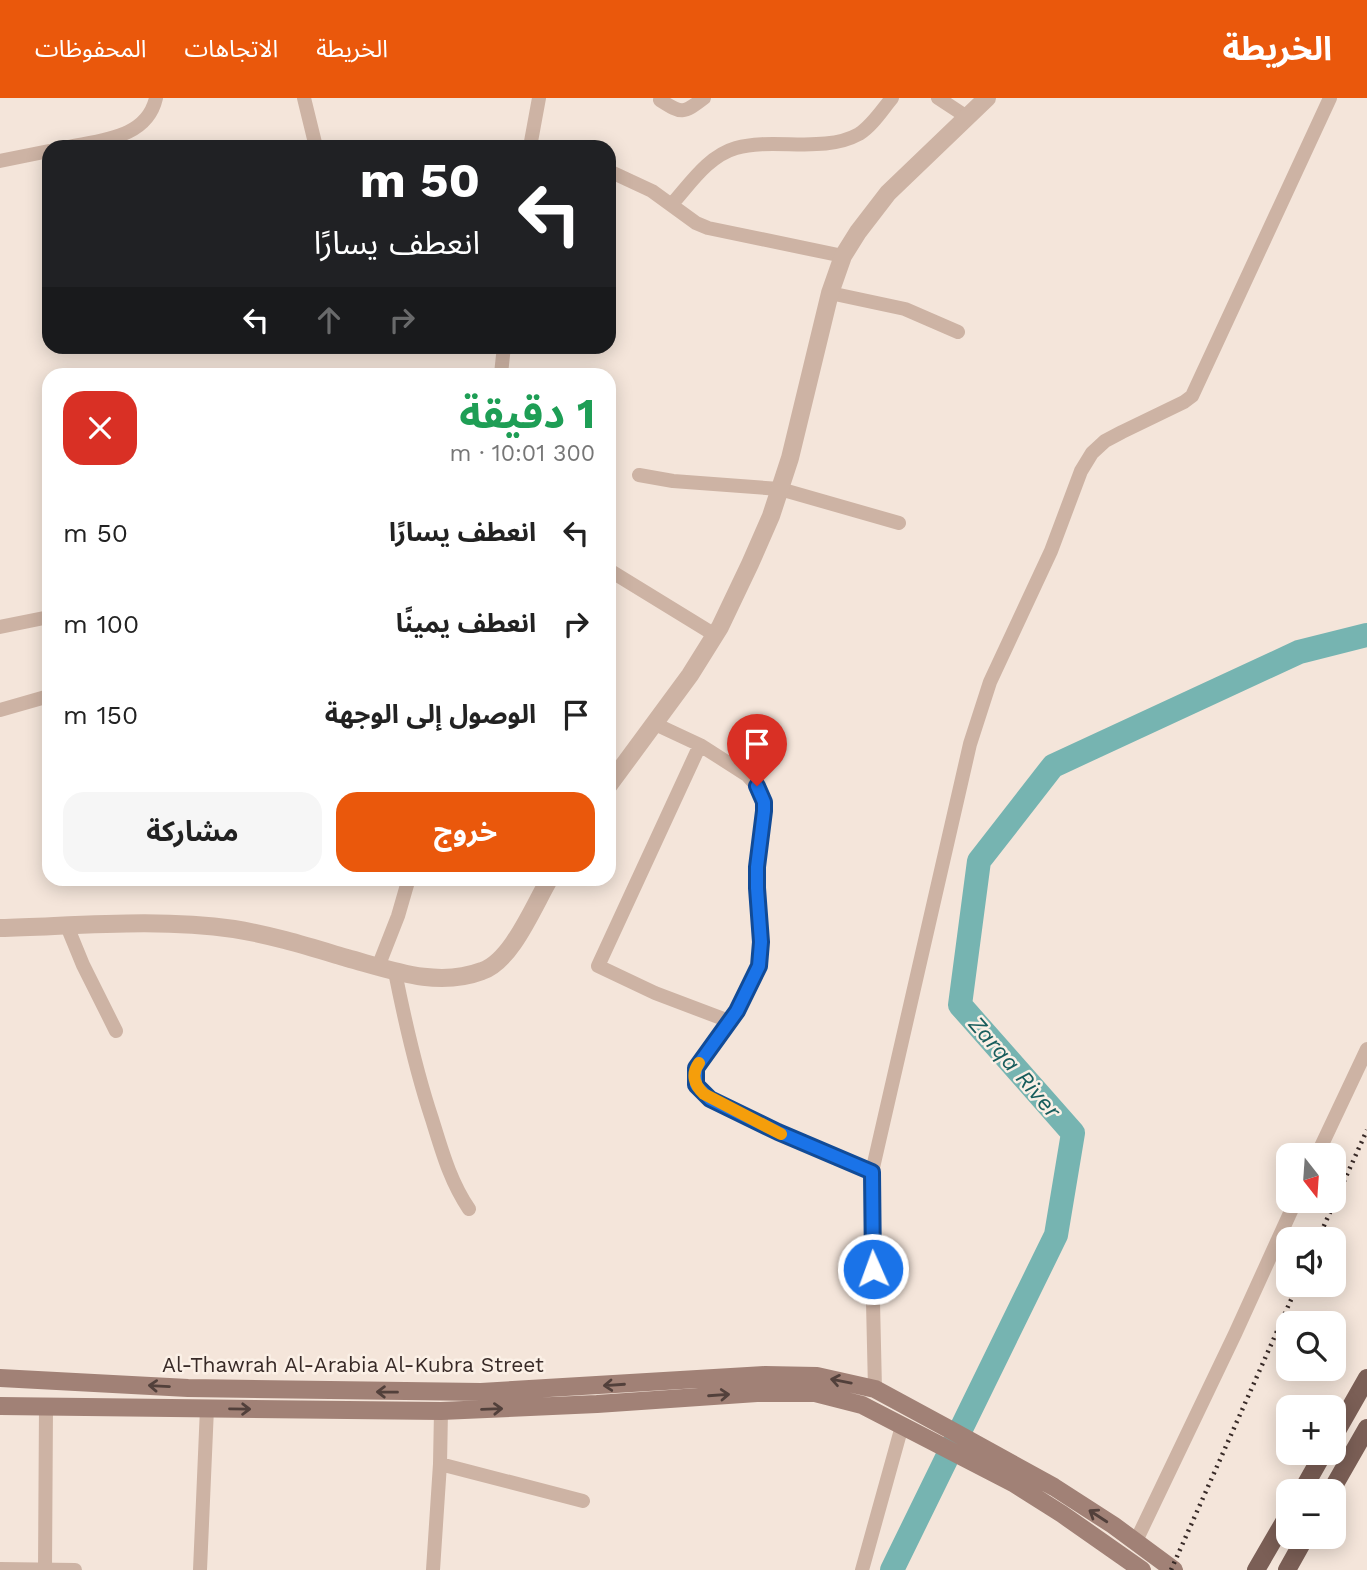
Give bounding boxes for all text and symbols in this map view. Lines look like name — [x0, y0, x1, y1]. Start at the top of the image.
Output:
text: الخريطة — [1222, 29, 1332, 68]
text: المحفوظات — [35, 35, 146, 63]
text: الاتجاهات — [184, 35, 278, 63]
text: الخريطة — [316, 35, 388, 63]
text: 50 m — [360, 151, 480, 209]
icon: left — [504, 168, 595, 259]
text: انعطف يسارًا — [314, 224, 480, 262]
icon: left — [237, 301, 275, 339]
icon: ahead — [310, 301, 348, 339]
icon: right — [383, 301, 421, 339]
text: 1 دقيقة — [459, 389, 595, 438]
button: close — [63, 391, 137, 465]
text: 300 m · 10:01 — [449, 440, 595, 467]
icon: left — [557, 514, 595, 552]
text: انعطف يسارًا — [389, 517, 536, 547]
text: 50 m — [63, 518, 128, 548]
icon: right — [557, 605, 595, 643]
text: انعطف يمينًا — [396, 608, 536, 638]
text: 100 m — [63, 609, 139, 639]
icon: arrive — [557, 696, 595, 734]
text: الوصول إلى الوجهة — [325, 699, 536, 729]
text: 150 m — [63, 700, 138, 730]
pin — [727, 714, 787, 786]
icon: arrive — [738, 725, 776, 763]
button: مشاركة — [63, 792, 322, 872]
button: خروج — [336, 792, 595, 872]
water label: Zarqa River — [962, 1010, 1067, 1125]
north arrow — [1276, 1143, 1346, 1213]
map controls — [1276, 1143, 1346, 1549]
button: sound — [1276, 1227, 1346, 1297]
position arrow — [836, 1232, 910, 1306]
button: search — [1276, 1311, 1346, 1381]
street label: Al-Thawrah Al-Arabia Al-Kubra Street — [162, 1352, 544, 1377]
one-way arrow — [830, 1374, 853, 1387]
one-way arrow — [603, 1379, 626, 1392]
one-way arrow — [148, 1380, 171, 1393]
one-way arrow — [375, 1385, 398, 1398]
one-way arrow — [707, 1388, 730, 1401]
button: + — [1276, 1395, 1346, 1465]
one-way arrow — [228, 1402, 251, 1416]
one-way arrow — [480, 1402, 503, 1416]
button: − — [1276, 1479, 1346, 1549]
one-way arrow — [1089, 1508, 1109, 1522]

